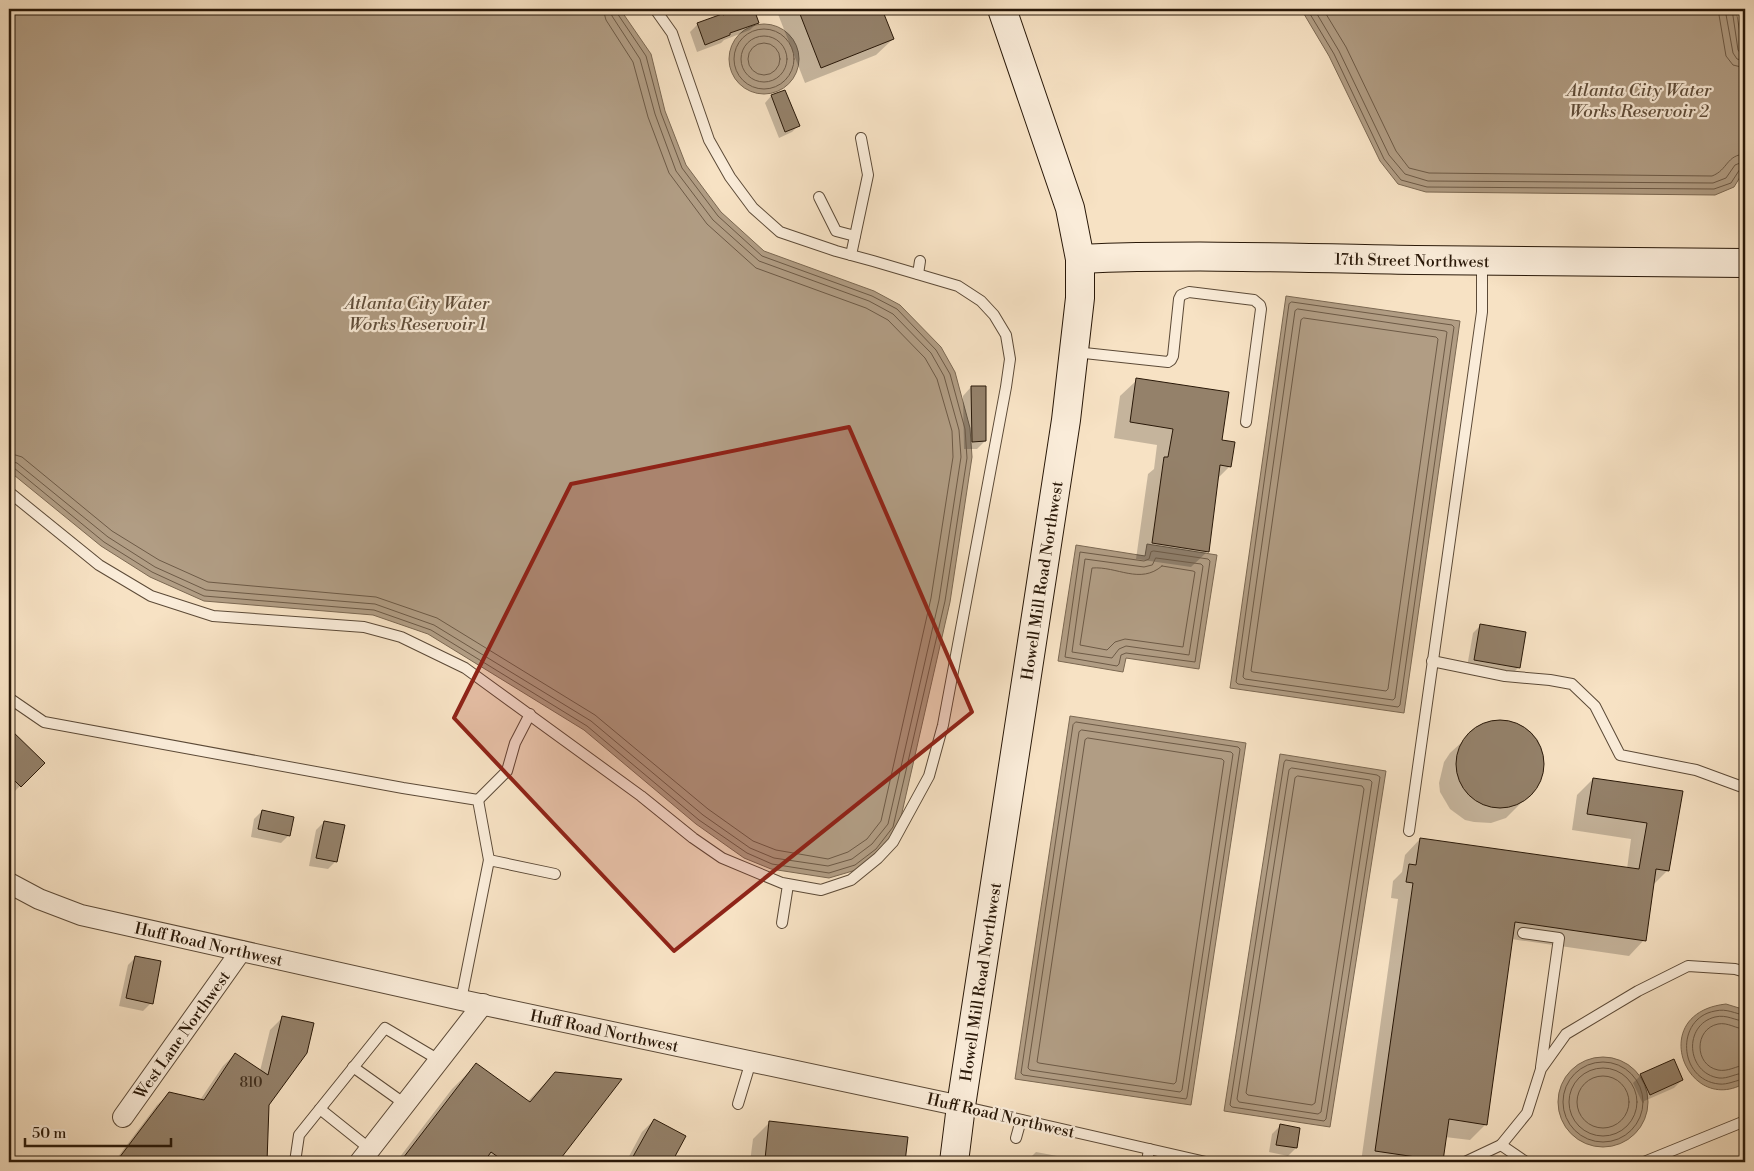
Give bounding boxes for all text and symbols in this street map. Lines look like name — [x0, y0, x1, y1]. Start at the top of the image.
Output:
water label: Atlanta City Water Works Reservoir 2 — [1565, 79, 1712, 123]
street label: 17th Street Northwest — [1334, 249, 1490, 272]
water label: Atlanta City Water Works Reservoir 1 — [343, 292, 490, 336]
street label: Howell Mill Road Northwest — [1017, 479, 1068, 682]
street label: Howell Mill Road Northwest — [956, 881, 1006, 1083]
street label: Huff Road Northwest — [133, 918, 285, 971]
street label: West Lane Northwest — [129, 967, 235, 1104]
street label: Huff Road Northwest — [528, 1006, 681, 1057]
house number: 810 — [239, 1074, 263, 1092]
street label: Huff Road Northwest — [925, 1089, 1077, 1143]
scale bar — [25, 1116, 171, 1148]
text: 50 m — [32, 1124, 66, 1143]

